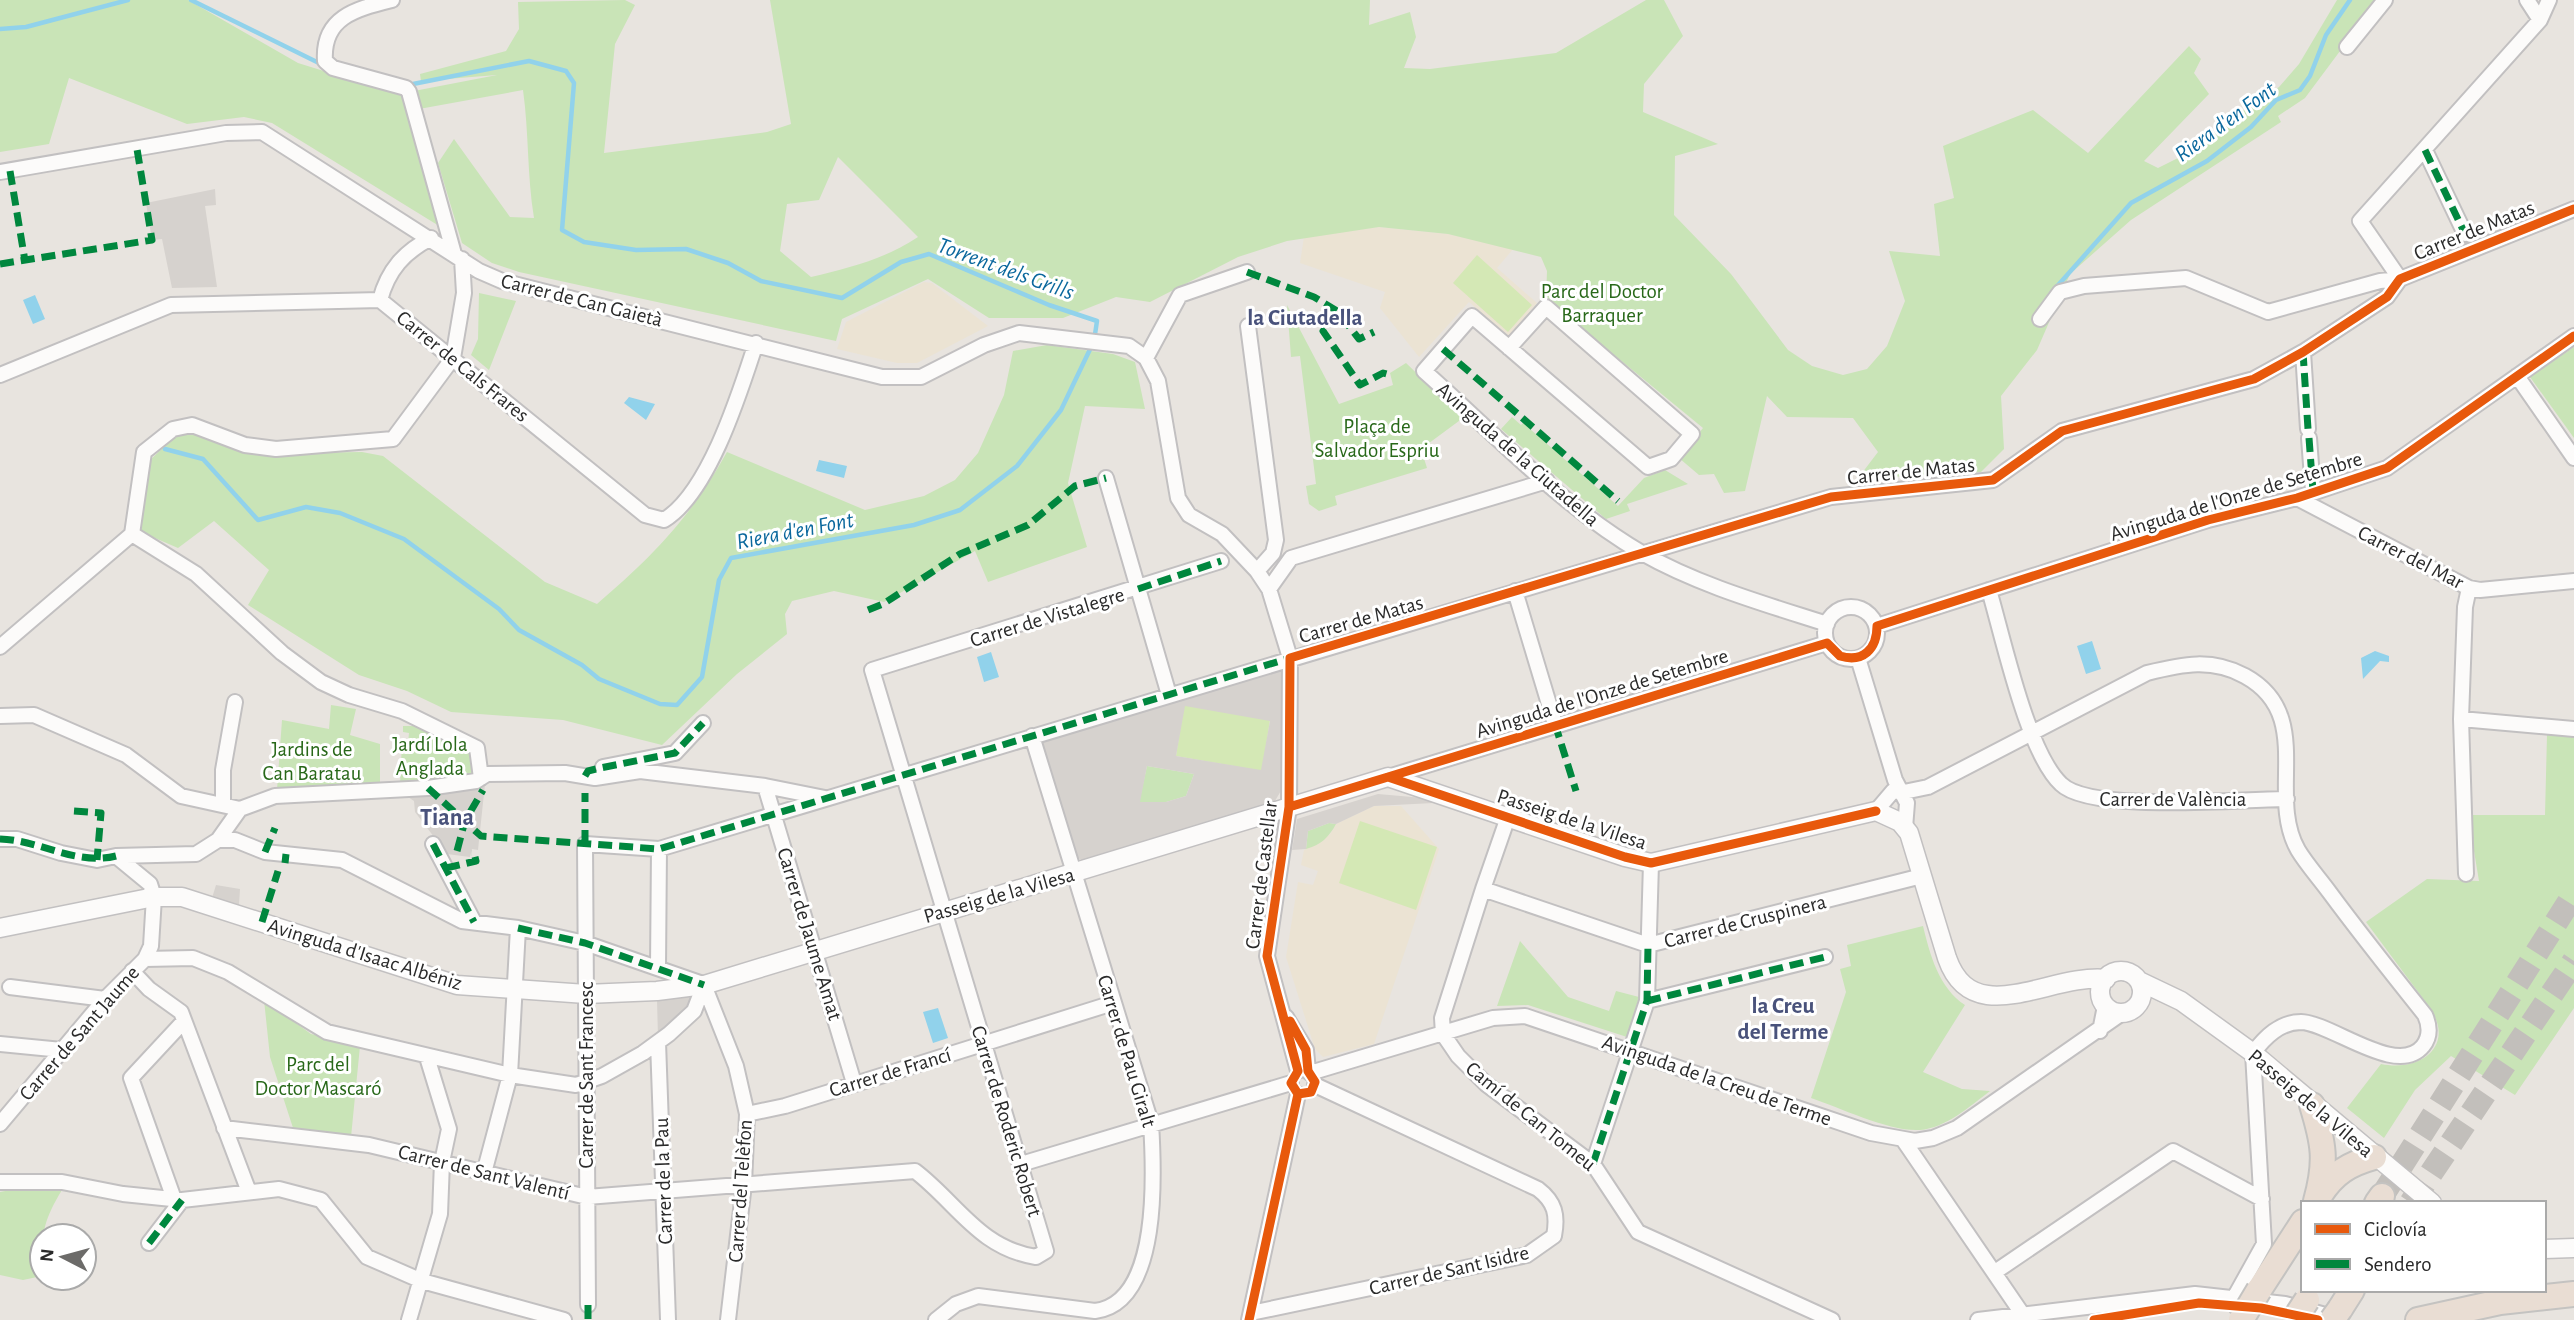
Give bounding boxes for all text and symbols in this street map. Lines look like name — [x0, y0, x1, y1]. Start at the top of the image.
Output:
water label: Riera d'en Font — [2171, 78, 2281, 167]
street label: Carrer de Matas — [2411, 197, 2538, 264]
water label: Torrent dels Grills — [934, 234, 1077, 305]
street label: Carrer de Can Gaietà — [499, 270, 665, 331]
park label: Parc del Doctor Barraquer — [1541, 281, 1664, 326]
street label: Carrer de Cals Frares — [393, 307, 533, 426]
district label: la Ciutadella — [1247, 307, 1363, 330]
street label: Avinguda de la Ciutadella — [1432, 378, 1603, 531]
park label: Plaça de Salvador Espriu — [1315, 416, 1440, 461]
street label: Avinguda de l'Onze de Setembre — [2107, 448, 2365, 545]
street label: Carrer de Matas — [1846, 454, 1976, 489]
water label: Riera d'en Font — [735, 509, 856, 554]
street label: Carrer del Mar — [2354, 522, 2467, 593]
street label: Carrer de Vistalegre — [967, 584, 1127, 651]
street label: Carrer de Matas — [1297, 592, 1426, 647]
street label: Avinguda de l'Onze de Setembre — [1473, 645, 1731, 742]
park label: Jardí Lola Anglada — [392, 734, 468, 779]
park label: Jardins de Can Baratau — [263, 739, 362, 784]
street label: Passeig de la Vilesa — [1495, 785, 1649, 854]
street label: Carrer de València — [2100, 789, 2247, 810]
street label: Carrer de Castellar — [1242, 800, 1281, 950]
district label: Tiana — [420, 806, 474, 830]
street label: Carrer de Jaume Amat — [773, 845, 846, 1023]
street label: Passeig de la Vilesa — [921, 864, 1077, 927]
street label: Carrer de Cruspinera — [1662, 891, 1829, 952]
street label: Avinguda d'Isaac Albéniz — [265, 915, 465, 994]
street label: Carrer de Sant Jaume — [15, 962, 143, 1105]
street label: Carrer de Pau Giralt — [1093, 973, 1160, 1130]
street label: Carrer de Sant Francesc — [576, 982, 597, 1168]
district label: la Creu del Terme — [1738, 995, 1829, 1044]
street label: Carrer de Roderic Robert — [967, 1023, 1046, 1219]
street label: Avinguda de la Creu de Terme — [1600, 1031, 1834, 1130]
street label: Carrer de Francí — [827, 1044, 954, 1101]
street label: Passeig de la Vilesa — [2244, 1045, 2377, 1162]
park label: Parc del Doctor Mascaró — [255, 1054, 382, 1099]
street label: Camí de Can Tomeu — [1462, 1058, 1600, 1175]
street label: Carrer de la Pau — [651, 1117, 676, 1245]
street label: Carrer del Telèfon — [725, 1119, 756, 1263]
street label: Carrer de Sant Valentí — [396, 1141, 573, 1204]
legend — [2301, 1201, 2546, 1292]
text: Ciclovía — [2364, 1219, 2427, 1240]
north arrow — [28, 1222, 98, 1292]
street label: Carrer de Sant Isidre — [1367, 1242, 1531, 1299]
text: N — [37, 1248, 58, 1263]
text: Sendero — [2364, 1254, 2432, 1275]

